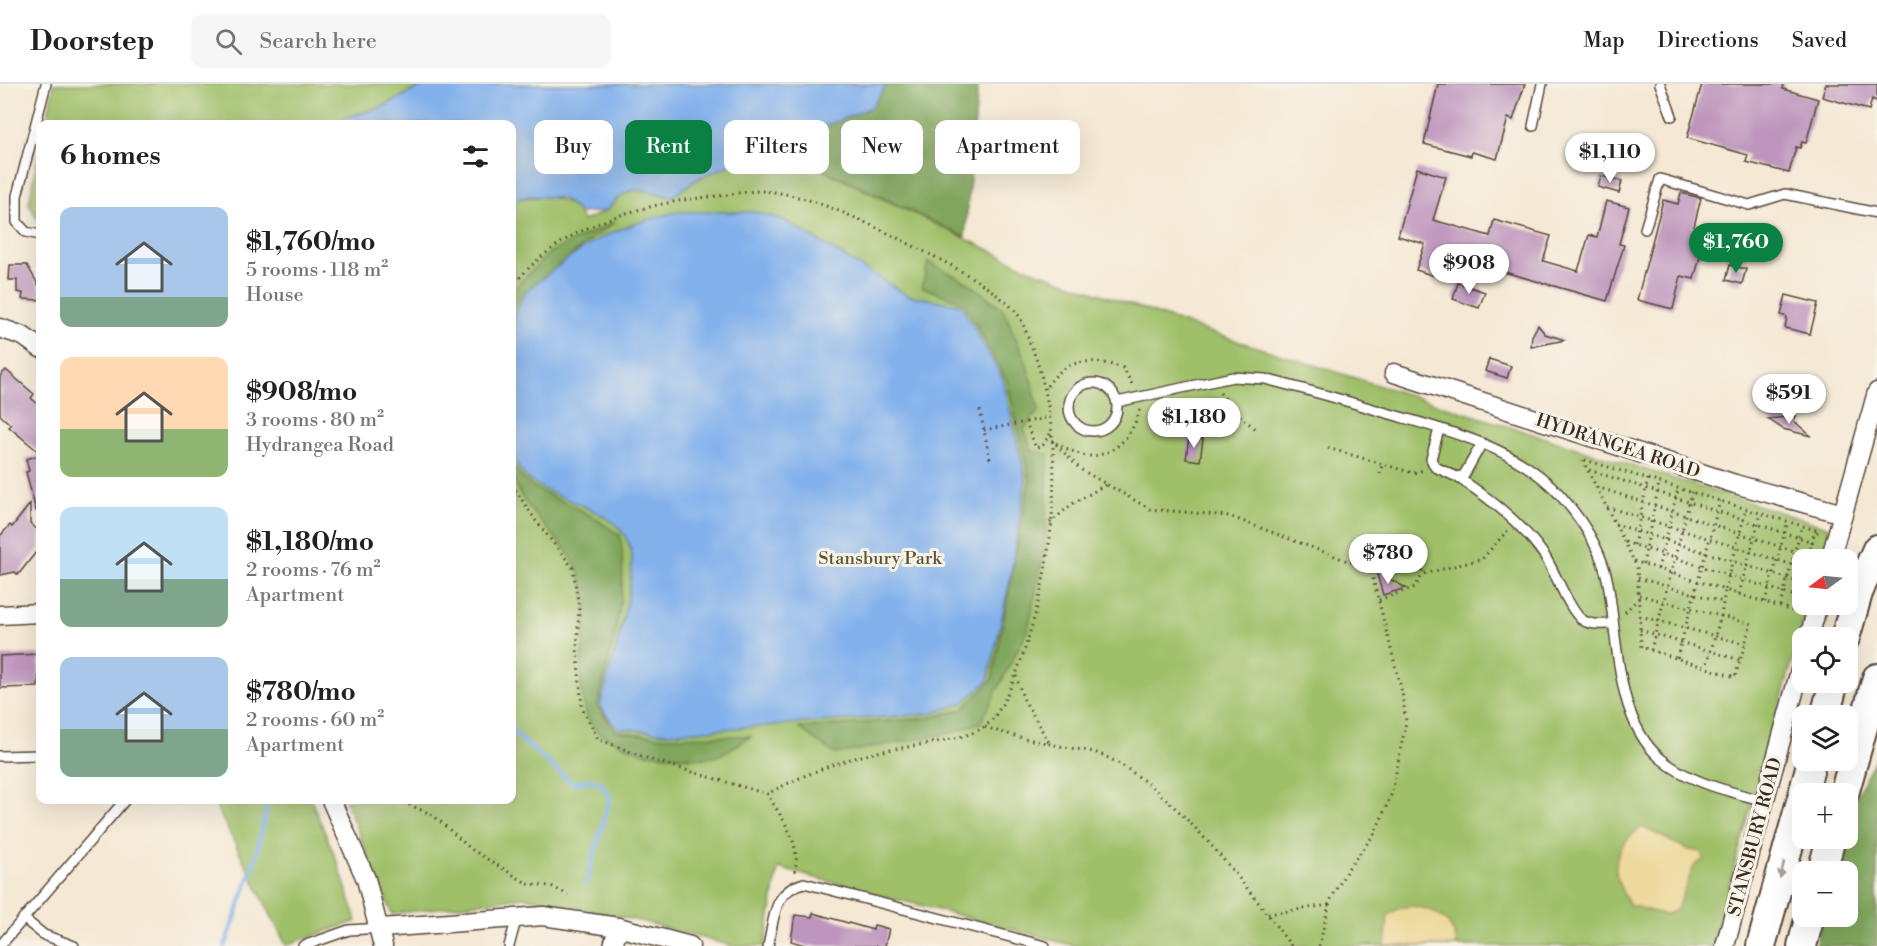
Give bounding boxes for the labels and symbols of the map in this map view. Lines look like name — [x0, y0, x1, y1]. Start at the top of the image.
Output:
pin: $1,110 — [1561, 133, 1659, 184]
pin: $1,760 — [1687, 223, 1785, 274]
pin: $908 — [1433, 244, 1505, 295]
pin: $591 — [1753, 374, 1825, 425]
pin: $1,180 — [1145, 398, 1243, 449]
street label: HYDRANGEA ROAD — [1533, 409, 1703, 483]
pin: $780 — [1352, 534, 1424, 585]
park label: Stansbury Park — [818, 547, 943, 570]
north arrow — [1792, 549, 1858, 615]
street label: STANSBURY ROAD — [1723, 755, 1787, 919]
one-way arrow — [1777, 862, 1786, 880]

